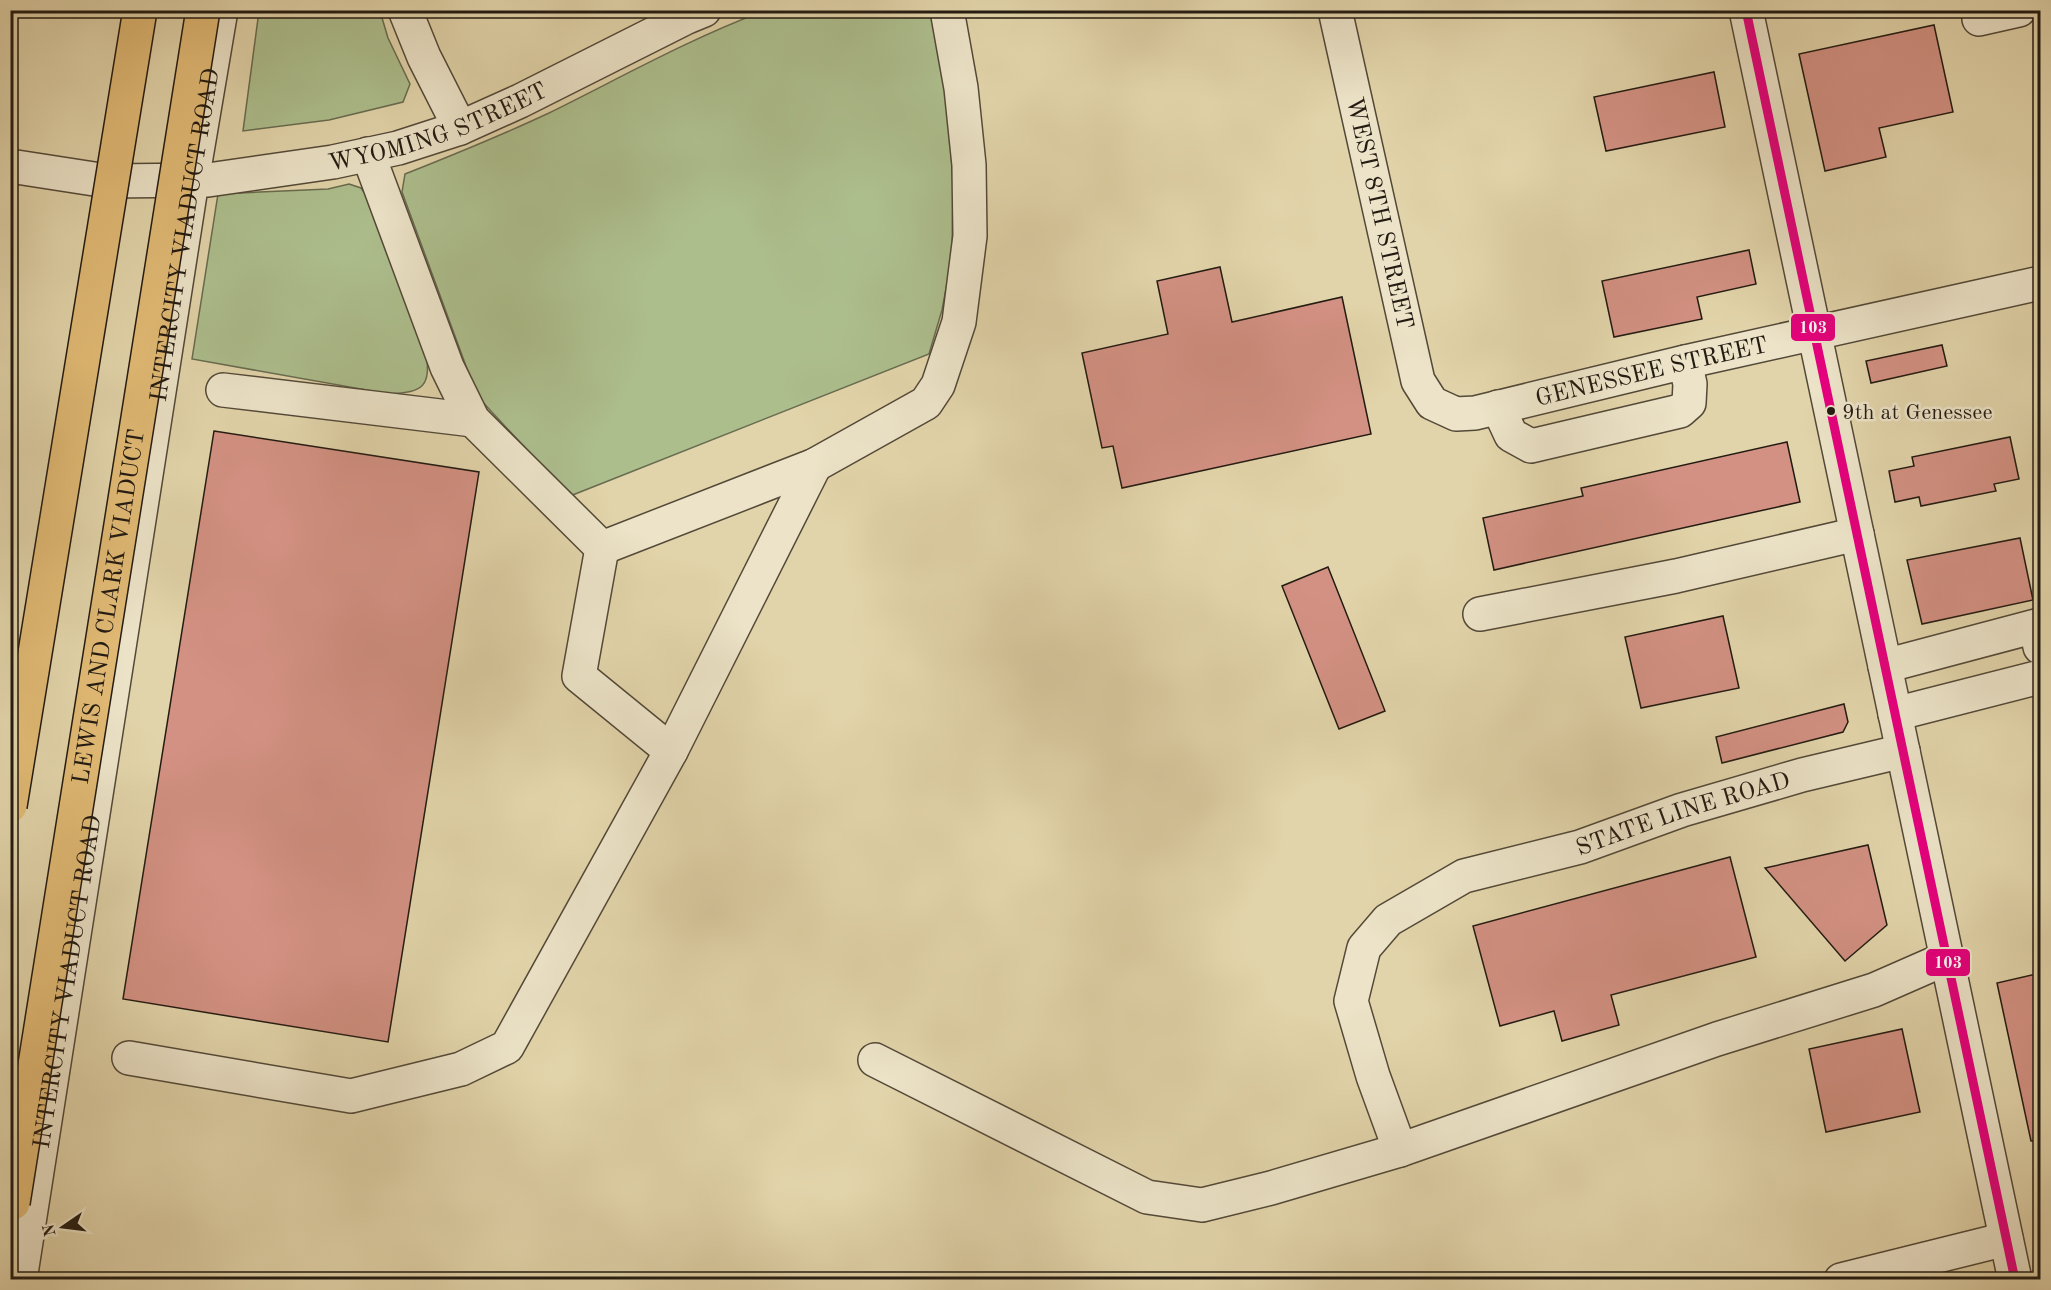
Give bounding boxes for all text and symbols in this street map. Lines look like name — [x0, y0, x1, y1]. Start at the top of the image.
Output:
street label: INTERCITY VIADUCT ROAD — [148, 67, 225, 404]
street label: WYOMING STREET — [326, 79, 552, 177]
street label: WEST 8TH STREET — [1341, 95, 1416, 332]
line badge: 103 — [1790, 313, 1836, 342]
text: 103 — [1799, 321, 1827, 337]
street label: GENESSEE STREET — [1533, 334, 1770, 412]
place label: 9th at Genessee — [1842, 402, 1993, 424]
marker: 9th at Genessee — [1825, 405, 1837, 417]
street label: LEWIS AND CLARK VIADUCT — [70, 427, 150, 786]
street label: STATE LINE ROAD — [1573, 769, 1793, 861]
street label: INTERCITY VIADUCT ROAD — [31, 813, 107, 1150]
line badge: 103 — [1925, 948, 1971, 977]
text: 103 — [1934, 956, 1962, 972]
north arrow — [33, 1197, 93, 1257]
text: N — [41, 1222, 60, 1238]

